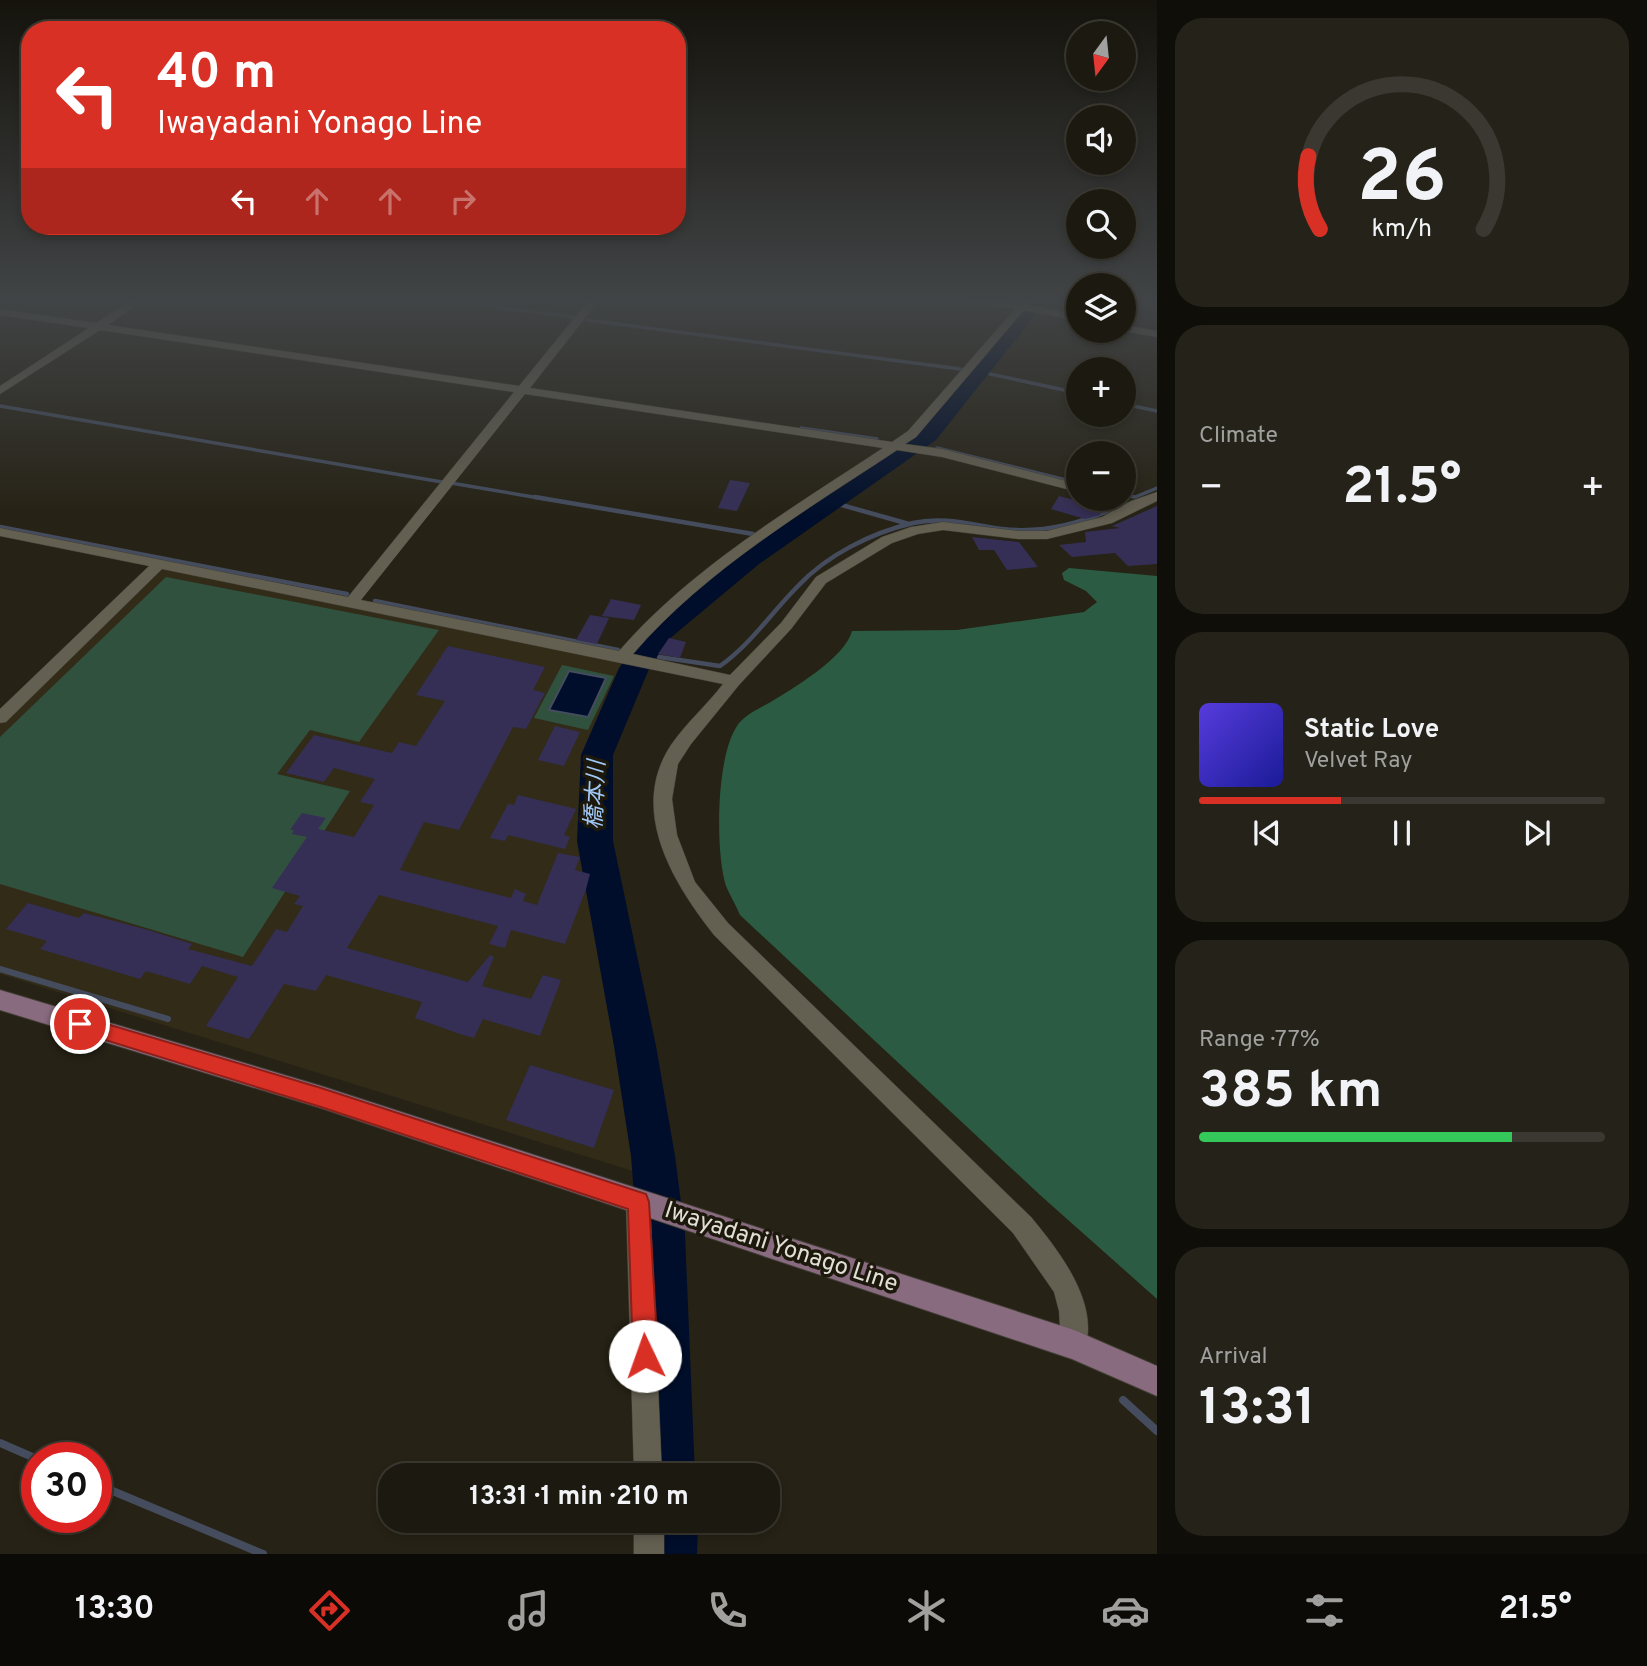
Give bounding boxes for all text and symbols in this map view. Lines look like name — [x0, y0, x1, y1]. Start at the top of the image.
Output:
north arrow — [1066, 21, 1136, 91]
map controls — [1066, 21, 1136, 511]
text: 40 m — [157, 44, 276, 106]
icon: left — [42, 49, 133, 140]
text: Iwayadani Yonago Line — [157, 105, 482, 145]
button: sound — [1066, 105, 1136, 175]
text: 26 — [1357, 135, 1447, 227]
icon: left — [225, 182, 263, 220]
icon: ahead — [298, 182, 336, 220]
icon: ahead — [371, 182, 409, 220]
icon: right — [444, 182, 482, 220]
button: search — [1066, 189, 1136, 259]
text: km/h — [1372, 213, 1432, 245]
button: layers — [1066, 273, 1136, 343]
button: + — [1066, 357, 1136, 427]
text: Climate — [1199, 422, 1278, 451]
button: − — [1066, 441, 1136, 511]
text: 21.5° — [1343, 456, 1461, 522]
text: − — [1199, 465, 1224, 514]
text: + — [1580, 465, 1605, 514]
text: Static Love — [1304, 714, 1439, 747]
text: Velvet Ray — [1304, 747, 1412, 776]
water label: 橋本川 — [581, 757, 613, 830]
icon: previous — [1248, 814, 1286, 852]
icon: pause — [1383, 814, 1421, 852]
icon: next — [1518, 814, 1556, 852]
pin — [50, 994, 110, 1054]
icon: arrive — [61, 1005, 99, 1043]
text: Range · 77% — [1199, 1026, 1320, 1055]
text: 385 km — [1199, 1060, 1382, 1126]
street label: Iwayadani Yonago Line — [660, 1196, 902, 1300]
position arrow — [608, 1319, 682, 1393]
text: Arrival — [1199, 1343, 1268, 1372]
text: 13:31 — [1199, 1377, 1315, 1443]
speed limit sign: 30 — [21, 1442, 112, 1533]
text: 13:31 · 1 min · 210 m — [469, 1481, 689, 1514]
icon: directions — [305, 1586, 354, 1635]
icon: music — [504, 1586, 553, 1635]
icon: phone — [703, 1586, 752, 1635]
icon: climate — [902, 1586, 951, 1635]
icon: car — [1101, 1586, 1150, 1635]
icon: filters — [1300, 1586, 1349, 1635]
text: 13:30 — [75, 1590, 155, 1630]
text: 21.5° — [1499, 1590, 1572, 1630]

